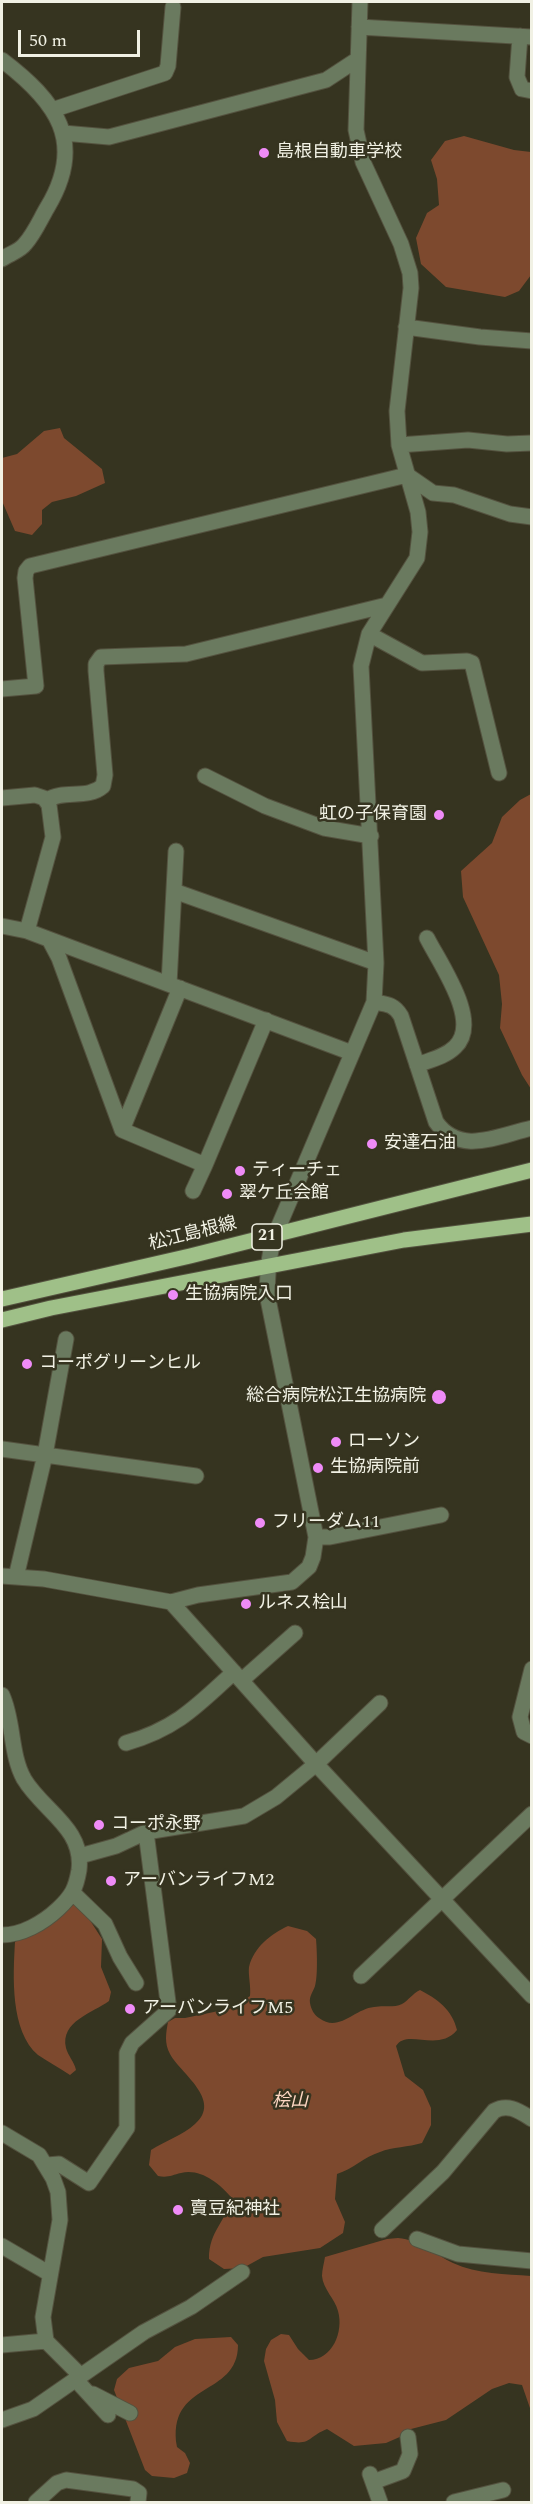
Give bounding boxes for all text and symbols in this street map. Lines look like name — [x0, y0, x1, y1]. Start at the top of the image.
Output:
scale bar — [21, 18, 142, 56]
text: 50 m — [29, 27, 67, 54]
place label: 島根自動車学校 — [276, 142, 402, 164]
marker: 島根自動車学校 — [257, 146, 271, 160]
place label: 虹の子保育園 — [319, 804, 427, 826]
marker: 虹の子保育園 — [432, 808, 446, 822]
place label: 安達石油 — [384, 1133, 456, 1155]
marker: 安達石油 — [365, 1137, 379, 1151]
place label: ティーチェ — [252, 1160, 342, 1182]
marker: ティーチェ — [233, 1164, 247, 1178]
place label: 翠ケ丘会館 — [239, 1183, 329, 1205]
marker: 翠ケ丘会館 — [220, 1187, 234, 1201]
street label: 松江島根線 — [147, 1214, 239, 1256]
road number: 21 — [252, 1224, 282, 1250]
place label: 生協病院入口 — [185, 1284, 293, 1306]
marker: 生協病院入口 — [166, 1288, 180, 1302]
place label: コーポグリーンヒル — [39, 1353, 201, 1375]
marker: コーポグリーンヒル — [20, 1357, 34, 1371]
place label: 総合病院松江生協病院 — [246, 1386, 426, 1408]
marker: 総合病院松江生協病院 — [430, 1388, 448, 1406]
place label: ローソン — [348, 1431, 420, 1453]
marker: ローソン — [329, 1435, 343, 1449]
place label: 生協病院前 — [330, 1457, 420, 1479]
marker: 生協病院前 — [311, 1461, 325, 1475]
place label: フリーダム11 — [272, 1512, 380, 1534]
marker: フリーダム11 — [253, 1516, 267, 1530]
place label: ルネス桧山 — [258, 1593, 348, 1615]
marker: ルネス桧山 — [239, 1597, 253, 1611]
place label: コーポ永野 — [111, 1814, 201, 1836]
marker: コーポ永野 — [92, 1818, 106, 1832]
place label: アーバンライフM2 — [123, 1870, 274, 1892]
marker: アーバンライフM2 — [104, 1874, 118, 1888]
place label: アーバンライフM5 — [142, 1998, 293, 2020]
marker: アーバンライフM5 — [123, 2002, 137, 2016]
park label: 桧山 — [272, 2091, 308, 2113]
place label: 賣豆紀神社 — [190, 2199, 280, 2221]
marker: 賣豆紀神社 — [171, 2203, 185, 2217]

